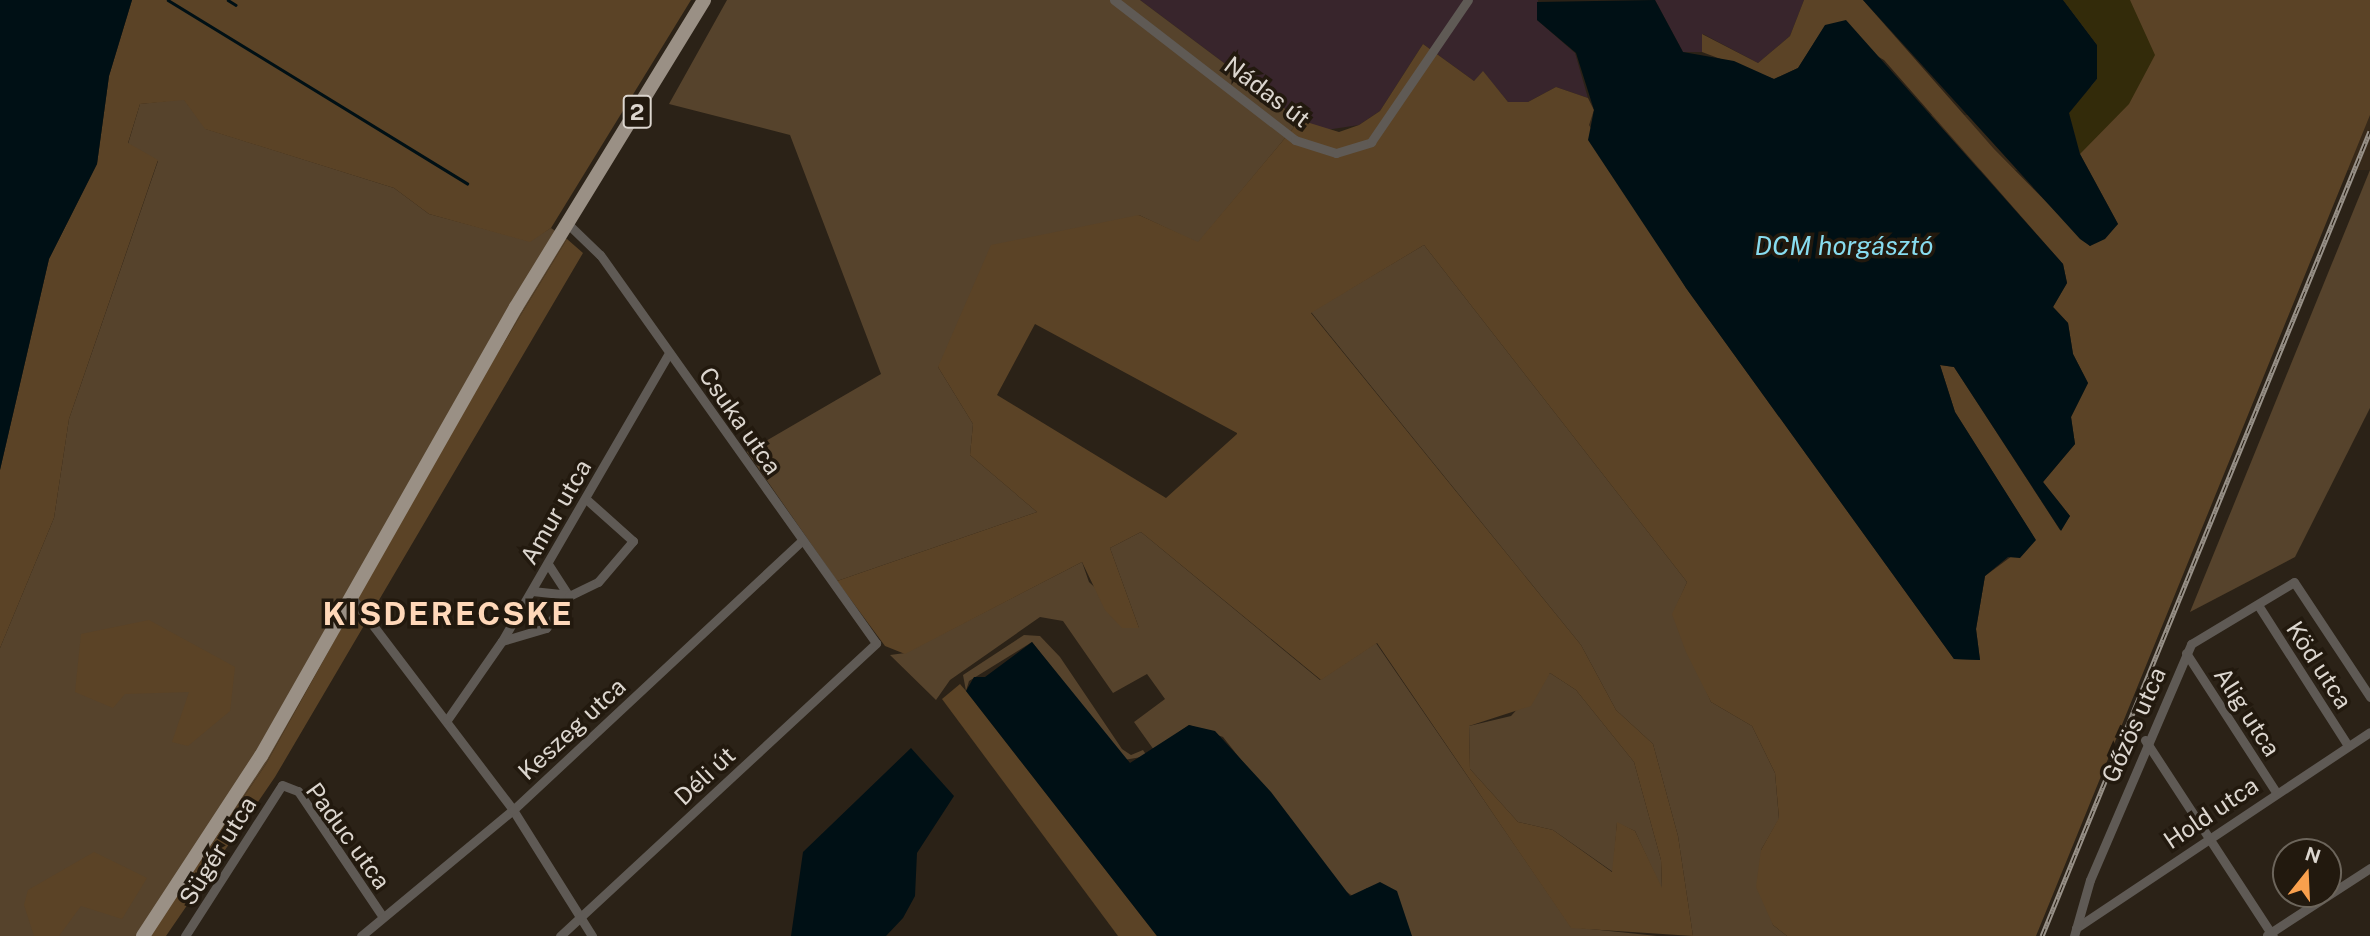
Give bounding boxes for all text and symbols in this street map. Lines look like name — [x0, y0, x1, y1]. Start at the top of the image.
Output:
street label: Nádas út — [1218, 50, 1316, 134]
road number: 2 — [621, 92, 653, 132]
water label: DCM horgásztó — [1755, 230, 1933, 262]
street label: Csuka utca — [693, 362, 787, 480]
street label: Amur utca — [514, 454, 598, 570]
district label: KISDERECSKE — [324, 595, 572, 633]
street label: Köd utca — [2280, 616, 2358, 714]
street label: Alig utca — [2208, 662, 2286, 762]
street label: Gőzös utca — [2096, 663, 2172, 787]
street label: Keszeg utca — [512, 672, 632, 786]
street label: Déli út — [669, 741, 741, 811]
street label: Hold utca — [2158, 771, 2264, 855]
street label: Paduc utca — [300, 777, 396, 895]
street label: Sügér utca — [173, 791, 263, 911]
north arrow — [2272, 838, 2342, 908]
text: N — [2302, 842, 2323, 868]

